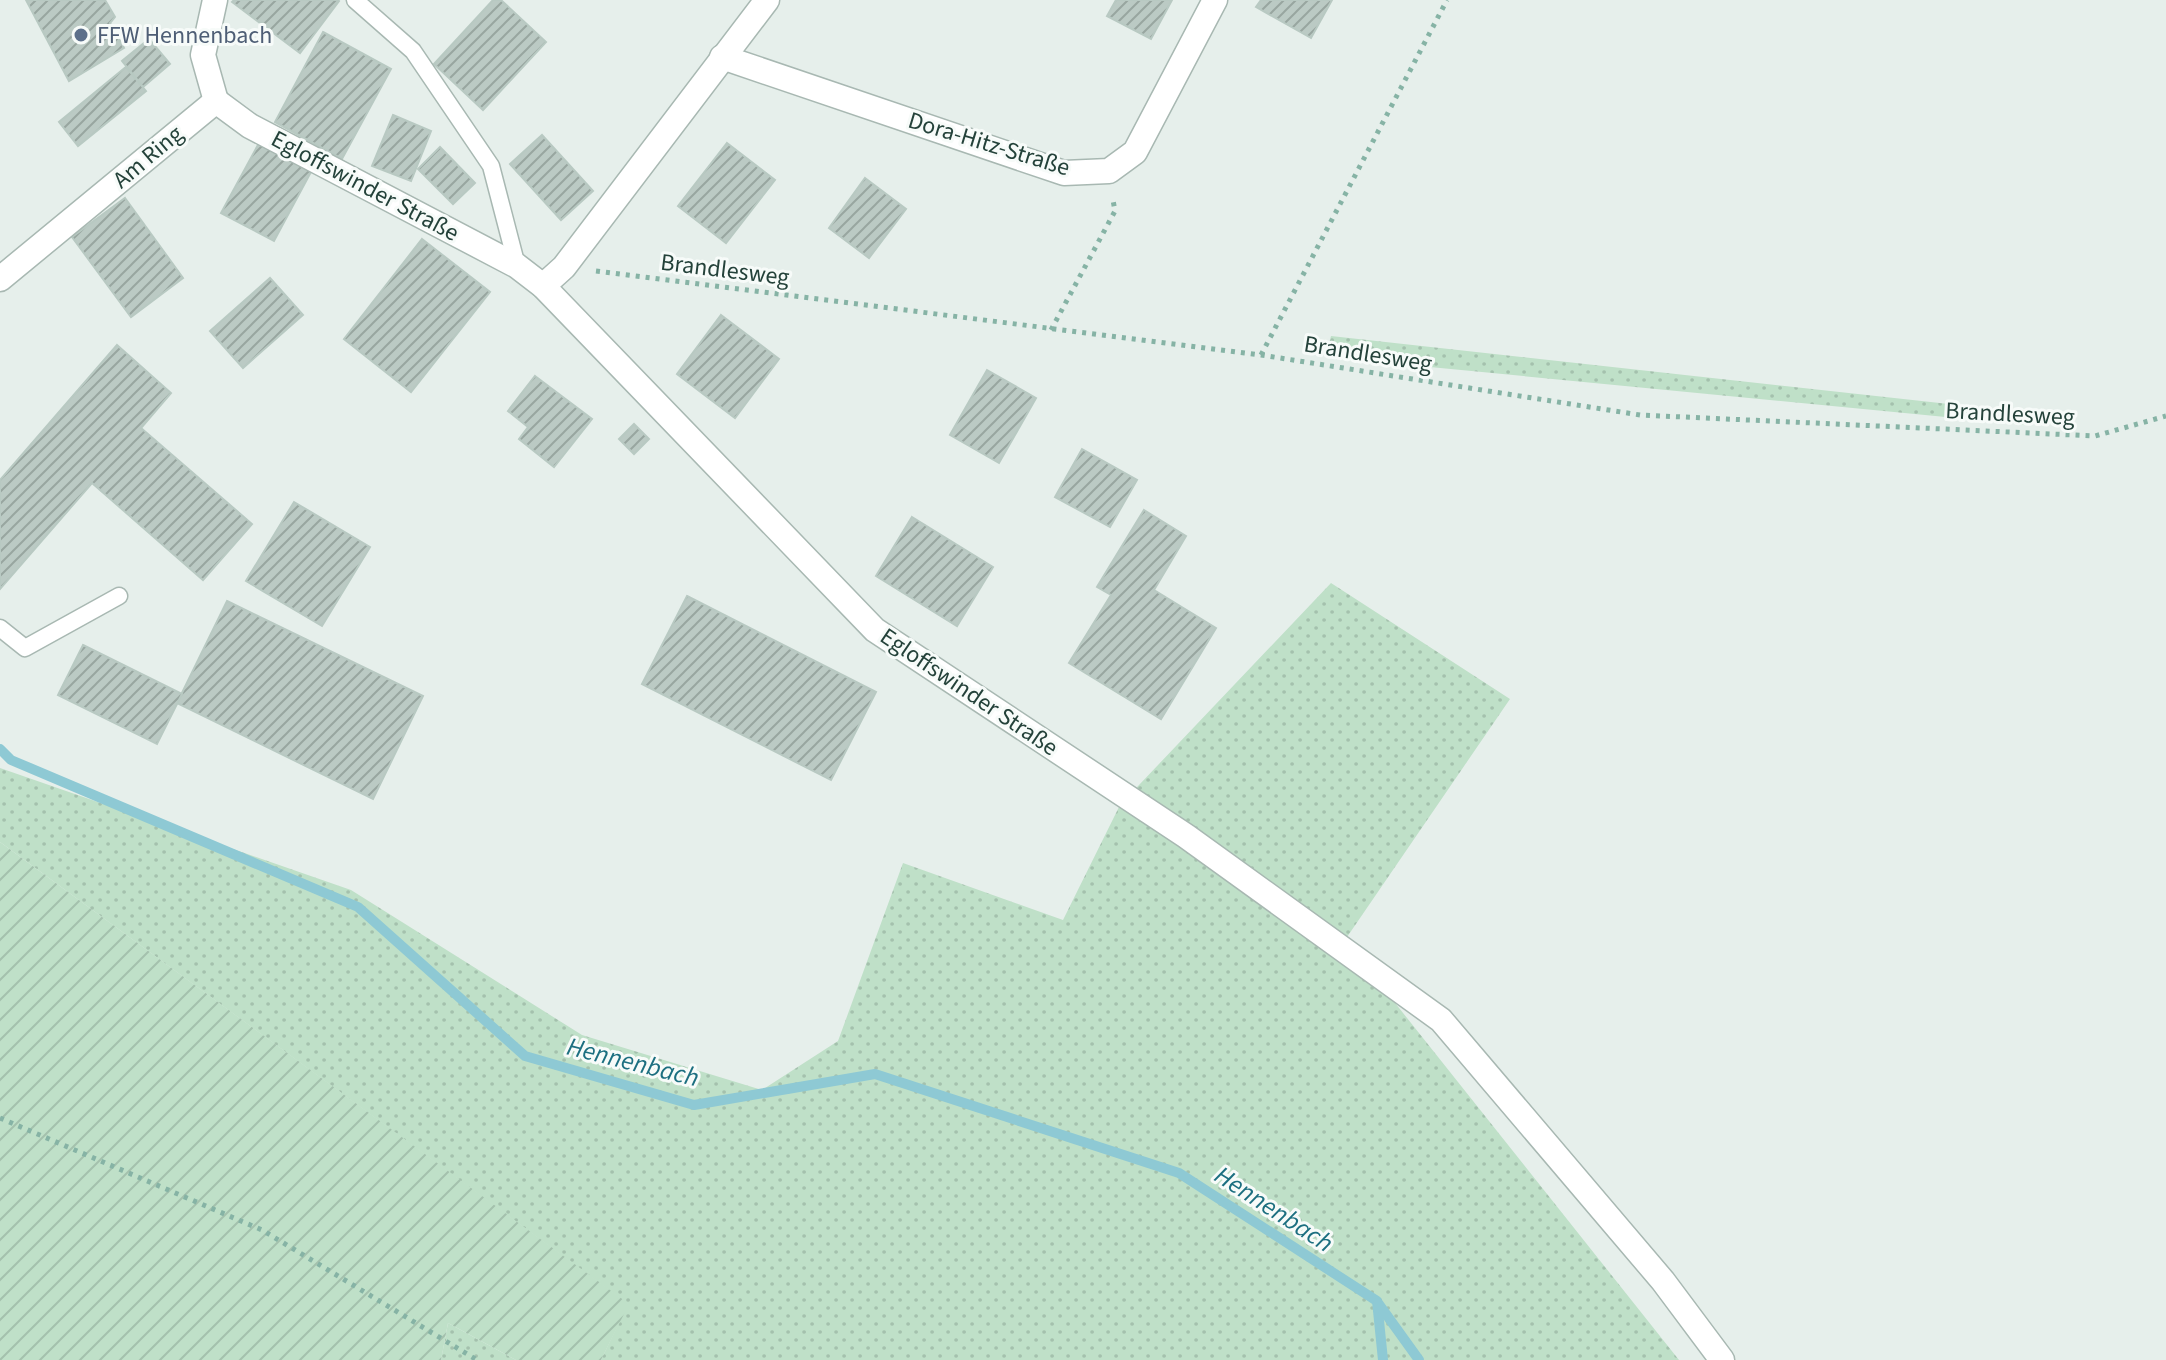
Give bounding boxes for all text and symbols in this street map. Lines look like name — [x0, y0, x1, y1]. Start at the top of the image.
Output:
place label: FFW Hennenbach — [97, 18, 272, 53]
marker: FFW Hennenbach — [72, 26, 90, 44]
street label: Dora-Hitz-Straße — [904, 103, 1074, 185]
street label: Am Ring — [105, 117, 191, 197]
street label: Egloffswinder Straße — [265, 122, 465, 250]
street label: Brandlesweg — [659, 245, 791, 295]
street label: Brandlesweg — [1301, 327, 1435, 381]
street label: Brandlesweg — [1944, 393, 2076, 435]
street label: Egloffswinder Straße — [873, 619, 1065, 765]
water label: Hennenbach — [563, 1028, 703, 1096]
water label: Hennenbach — [1207, 1157, 1341, 1261]

